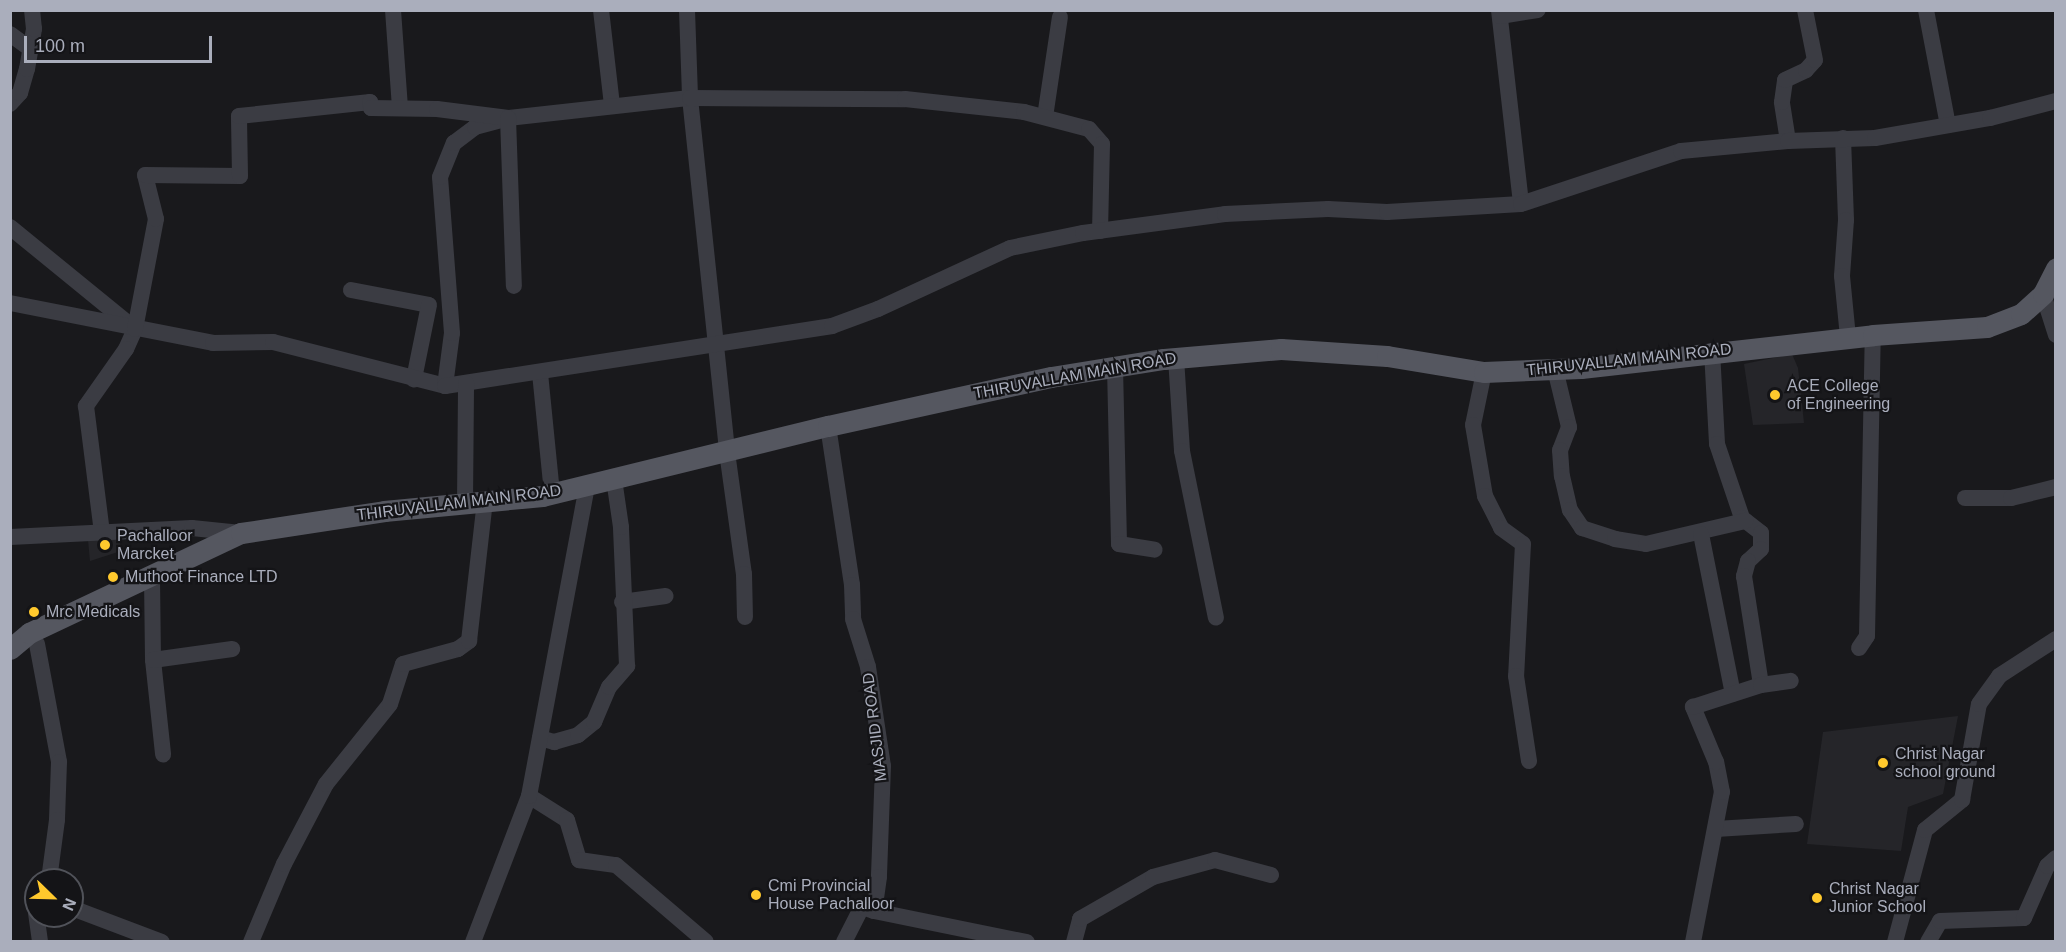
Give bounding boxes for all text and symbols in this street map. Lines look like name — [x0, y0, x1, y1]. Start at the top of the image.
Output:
scale bar — [27, 24, 214, 62]
text: 100 m — [35, 36, 85, 56]
street label: THIRUVALLAM MAIN ROAD — [1526, 340, 1732, 380]
street label: THIRUVALLAM MAIN ROAD — [972, 349, 1178, 403]
place label: ACE College of Engineering — [1787, 376, 1890, 414]
marker: ACE College of Engineering — [1768, 388, 1782, 402]
street label: THIRUVALLAM MAIN ROAD — [356, 481, 562, 525]
place label: Pachalloor Marcket — [117, 526, 193, 564]
marker: Pachalloor Marcket — [98, 538, 112, 552]
place label: Muthoot Finance LTD — [125, 567, 278, 587]
marker: Muthoot Finance LTD — [106, 570, 120, 584]
place label: Mrc Medicals — [46, 602, 140, 622]
marker: Mrc Medicals — [27, 605, 41, 619]
street label: MASJID ROAD — [859, 672, 891, 782]
place label: Christ Nagar school ground — [1895, 744, 1996, 782]
marker: Christ Nagar school ground — [1876, 756, 1890, 770]
north arrow — [24, 868, 84, 928]
place label: Cmi Provincial House Pachalloor — [768, 876, 894, 914]
place label: Christ Nagar Junior School — [1829, 879, 1926, 917]
marker: Cmi Provincial House Pachalloor — [749, 888, 763, 902]
marker: Christ Nagar Junior School — [1810, 891, 1824, 905]
text: N — [59, 896, 79, 913]

